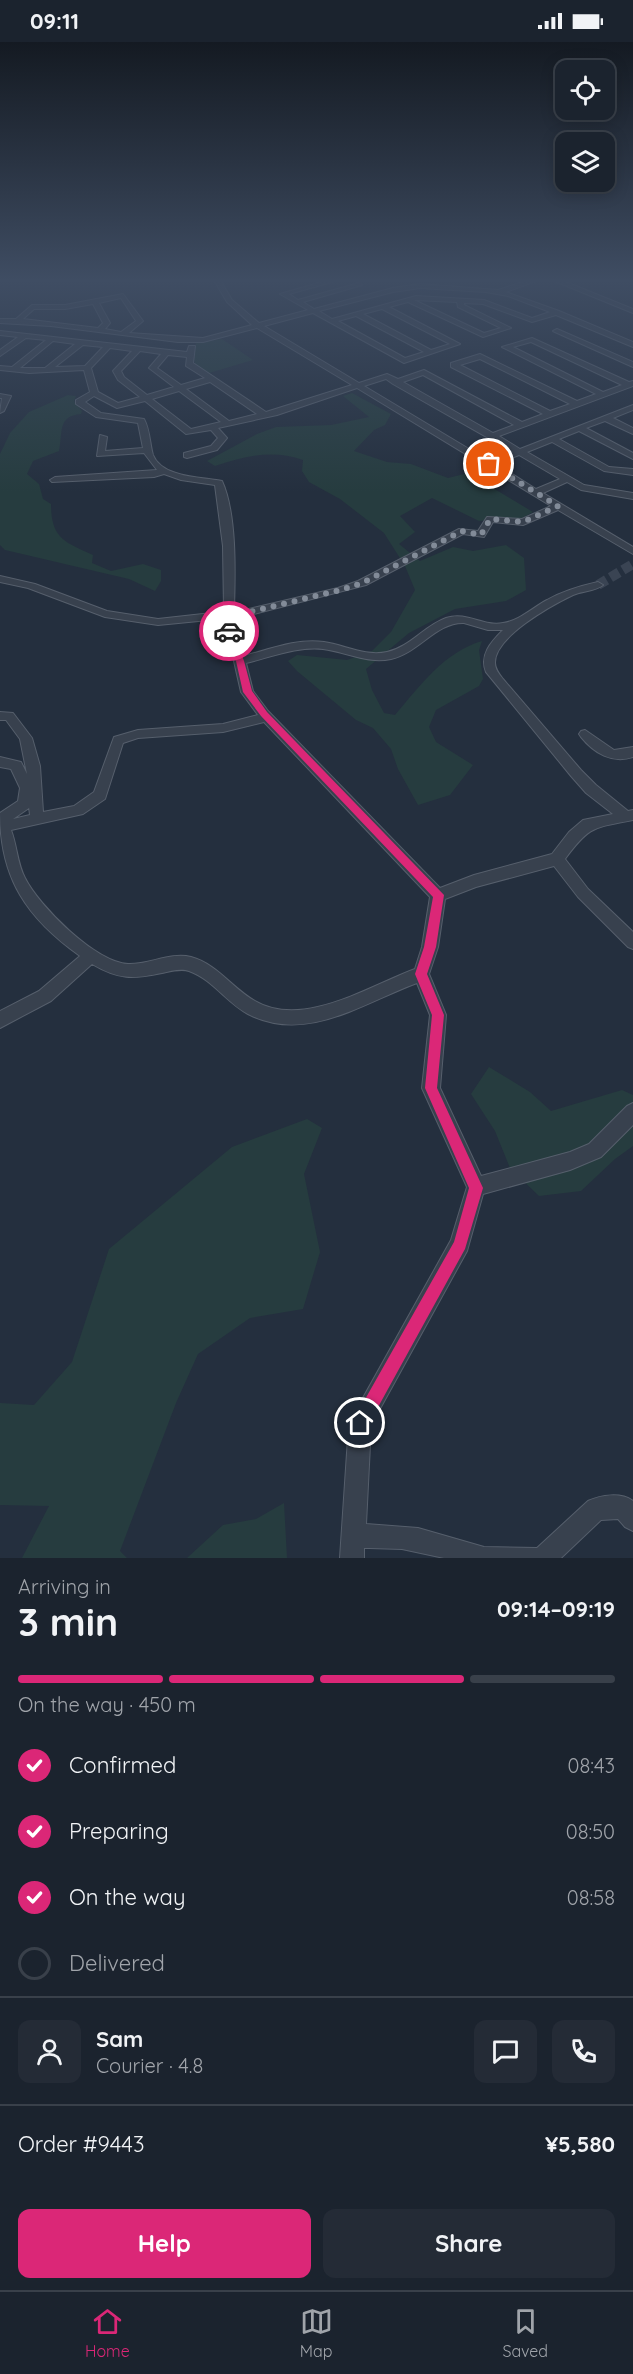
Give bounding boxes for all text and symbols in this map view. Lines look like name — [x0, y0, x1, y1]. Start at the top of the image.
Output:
text: 09:11 — [30, 7, 79, 35]
map controls — [555, 60, 615, 192]
button: locate — [555, 60, 615, 120]
button: layers — [555, 132, 615, 192]
pin — [463, 438, 514, 489]
icon: bag — [472, 447, 505, 480]
courier — [199, 601, 259, 661]
icon: car — [213, 615, 246, 648]
pin — [334, 1397, 385, 1448]
icon: home — [343, 1406, 376, 1439]
text: Arriving in — [18, 1574, 111, 1599]
text: 09:14–09:19 — [497, 1595, 615, 1623]
text: 3 min — [18, 1597, 118, 1646]
text: On the way · 450 m — [18, 1692, 196, 1717]
icon: check — [18, 1749, 51, 1782]
text: Confirmed — [69, 1751, 176, 1779]
text: 08:43 — [568, 1753, 615, 1778]
icon: check — [18, 1815, 51, 1848]
text: Preparing — [69, 1817, 169, 1845]
text: 08:50 — [566, 1819, 615, 1844]
icon: check — [18, 1881, 51, 1914]
text: On the way — [69, 1883, 185, 1911]
text: 08:58 — [567, 1885, 615, 1910]
text: Delivered — [69, 1949, 165, 1977]
button: person — [18, 2020, 81, 2083]
button: chat — [474, 2020, 537, 2083]
button: phone — [552, 2020, 615, 2083]
text: Sam — [96, 2025, 143, 2053]
text: Courier · 4.8 — [96, 2053, 203, 2078]
text: Order #9443 — [18, 2130, 144, 2158]
text: ¥5,580 — [545, 2130, 615, 2158]
button: Help — [18, 2209, 311, 2278]
button: Share — [323, 2209, 615, 2278]
tab: Home — [85, 2305, 130, 2361]
tab: Map — [300, 2305, 333, 2361]
tab: Saved — [502, 2305, 548, 2361]

